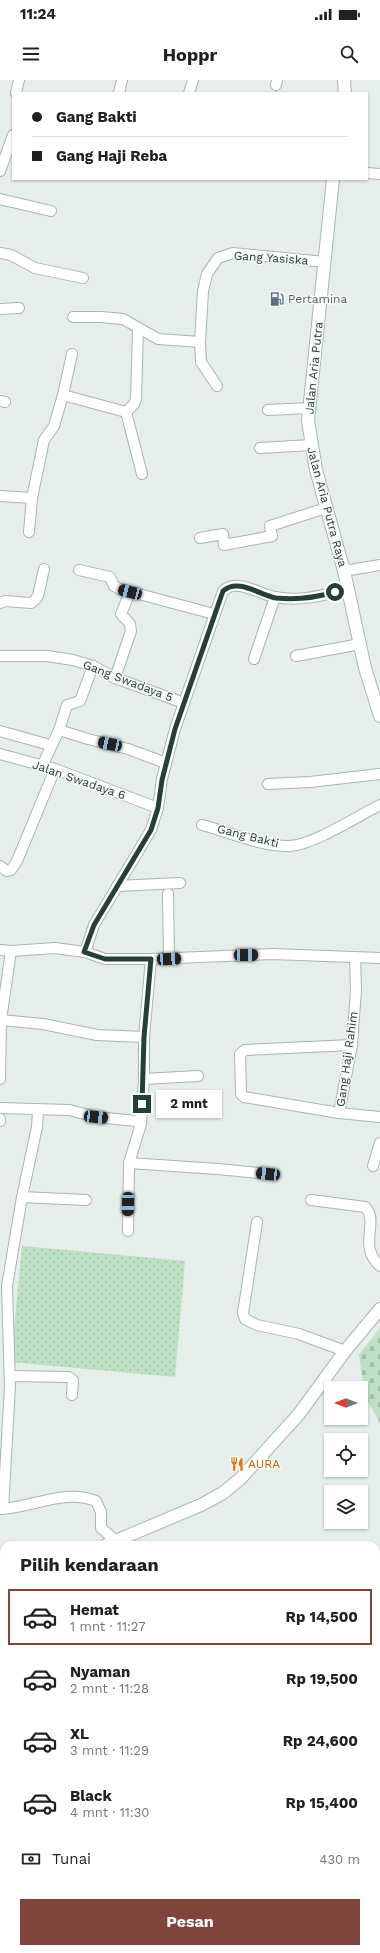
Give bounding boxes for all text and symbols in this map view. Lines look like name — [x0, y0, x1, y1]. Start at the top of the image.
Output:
text: 11:24 — [20, 5, 56, 23]
icon: menu — [20, 43, 42, 65]
icon: search — [338, 43, 360, 65]
text: Hoppr — [163, 44, 217, 65]
text: Gang Bakti — [56, 108, 137, 126]
text: Gang Haji Reba — [56, 147, 167, 165]
street label: Gang Yasiska — [233, 248, 309, 268]
fuel station icon: Pertamina — [269, 291, 285, 307]
place label: Pertamina — [288, 292, 348, 306]
street label: Jalan Aria Putra — [302, 321, 326, 415]
street label: Jalan Aria Putra Raya — [304, 445, 350, 569]
car — [117, 583, 143, 601]
route start — [326, 583, 344, 601]
street label: Gang Swadaya 5 — [81, 657, 175, 705]
car — [97, 736, 123, 752]
street label: Jalan Swadaya 6 — [31, 757, 127, 803]
street label: Gang Bakti — [216, 822, 280, 850]
car — [234, 949, 258, 961]
car — [157, 952, 181, 966]
street label: Gang Haji Rahim — [333, 1010, 361, 1108]
callout: 2 mnt — [156, 1090, 222, 1118]
route end — [133, 1095, 151, 1113]
text: 2 mnt — [170, 1096, 208, 1111]
car — [83, 1110, 109, 1124]
car — [255, 1167, 281, 1181]
car — [122, 1192, 134, 1216]
north arrow — [324, 1381, 368, 1425]
map controls — [324, 1381, 368, 1529]
button: locate — [324, 1433, 368, 1477]
restaurant icon: AURA — [229, 1456, 245, 1472]
place label: AURA — [248, 1457, 280, 1471]
button: layers — [324, 1485, 368, 1529]
text: Pilih kendaraan — [20, 1554, 159, 1575]
icon: car — [22, 1599, 58, 1635]
text: Hemat — [70, 1601, 119, 1619]
text: Rp 14,500 — [286, 1608, 358, 1626]
text: 1 mnt · 11:27 — [70, 1619, 145, 1634]
icon: car — [22, 1661, 58, 1697]
text: Nyaman — [70, 1663, 130, 1681]
text: Rp 19,500 — [286, 1670, 358, 1688]
text: 2 mnt · 11:28 — [70, 1681, 149, 1696]
icon: car — [22, 1723, 58, 1759]
text: XL — [70, 1725, 89, 1743]
text: Rp 24,600 — [283, 1732, 358, 1750]
text: 3 mnt · 11:29 — [70, 1743, 149, 1758]
icon: car — [22, 1785, 58, 1821]
text: Black — [70, 1787, 112, 1805]
text: Rp 15,400 — [286, 1794, 358, 1812]
text: 4 mnt · 11:30 — [70, 1805, 149, 1820]
icon: cash — [20, 1848, 42, 1870]
text: Tunai — [52, 1850, 91, 1868]
text: 430 m — [320, 1852, 360, 1867]
button: Pesan — [20, 1899, 360, 1945]

